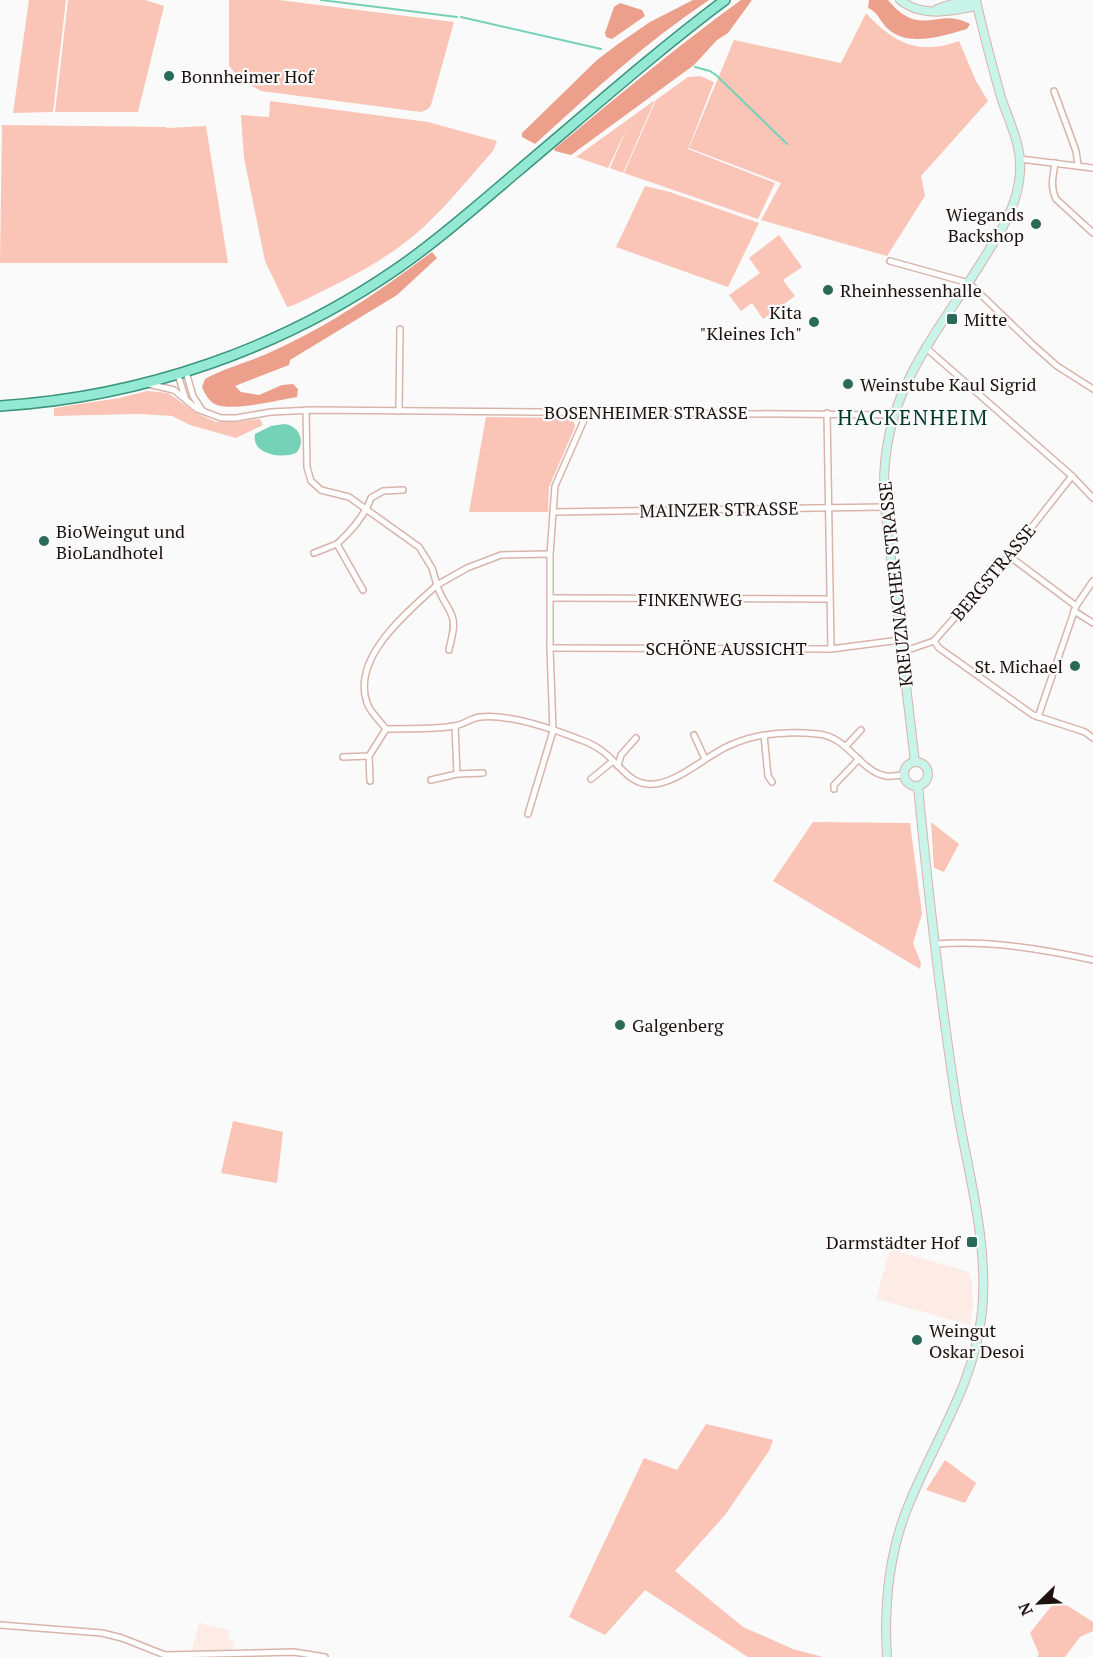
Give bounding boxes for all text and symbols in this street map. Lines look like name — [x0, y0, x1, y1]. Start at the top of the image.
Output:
place label: Bonnheimer Hof — [181, 64, 315, 88]
marker: Bonnheimer Hof — [162, 69, 176, 83]
place label: Wiegands Backshop — [946, 202, 1024, 247]
marker: Wiegands Backshop — [1029, 217, 1043, 231]
place label: Rheinhessenhalle — [840, 278, 982, 302]
marker: Rheinhessenhalle — [821, 283, 835, 297]
place label: Kita "Kleines Ich" — [700, 300, 802, 345]
place label: Mitte — [964, 307, 1007, 331]
marker: Mitte — [945, 312, 959, 326]
marker: Kita "Kleines Ich" — [807, 315, 821, 329]
place label: Weinstube Kaul Sigrid — [860, 372, 1037, 396]
marker: Weinstube Kaul Sigrid — [841, 377, 855, 391]
street label: BOSENHEIMER STRASSE — [544, 400, 748, 424]
district label: HACKENHEIM — [837, 403, 989, 431]
street label: KREUZNACHER STRASSE — [872, 480, 918, 688]
street label: MAINZER STRASSE — [639, 496, 799, 522]
place label: BioWeingut und BioLandhotel — [56, 519, 185, 564]
street label: BERGSTRASSE — [946, 519, 1040, 625]
marker: BioWeingut und BioLandhotel — [37, 534, 51, 548]
street label: FINKENWEG — [638, 587, 743, 611]
street label: SCHÖNE AUSSICHT — [645, 636, 807, 660]
place label: St. Michael — [974, 654, 1063, 678]
marker: St. Michael — [1068, 659, 1082, 673]
place label: Galgenberg — [632, 1013, 724, 1037]
marker: Galgenberg — [613, 1018, 627, 1032]
place label: Darmstädter Hof — [826, 1230, 962, 1254]
marker: Darmstädter Hof — [965, 1235, 979, 1249]
place label: Weingut Oskar Desoi — [929, 1318, 1025, 1363]
marker: Weingut Oskar Desoi — [910, 1333, 924, 1347]
north arrow — [1009, 1573, 1069, 1633]
text: N — [1013, 1599, 1038, 1619]

